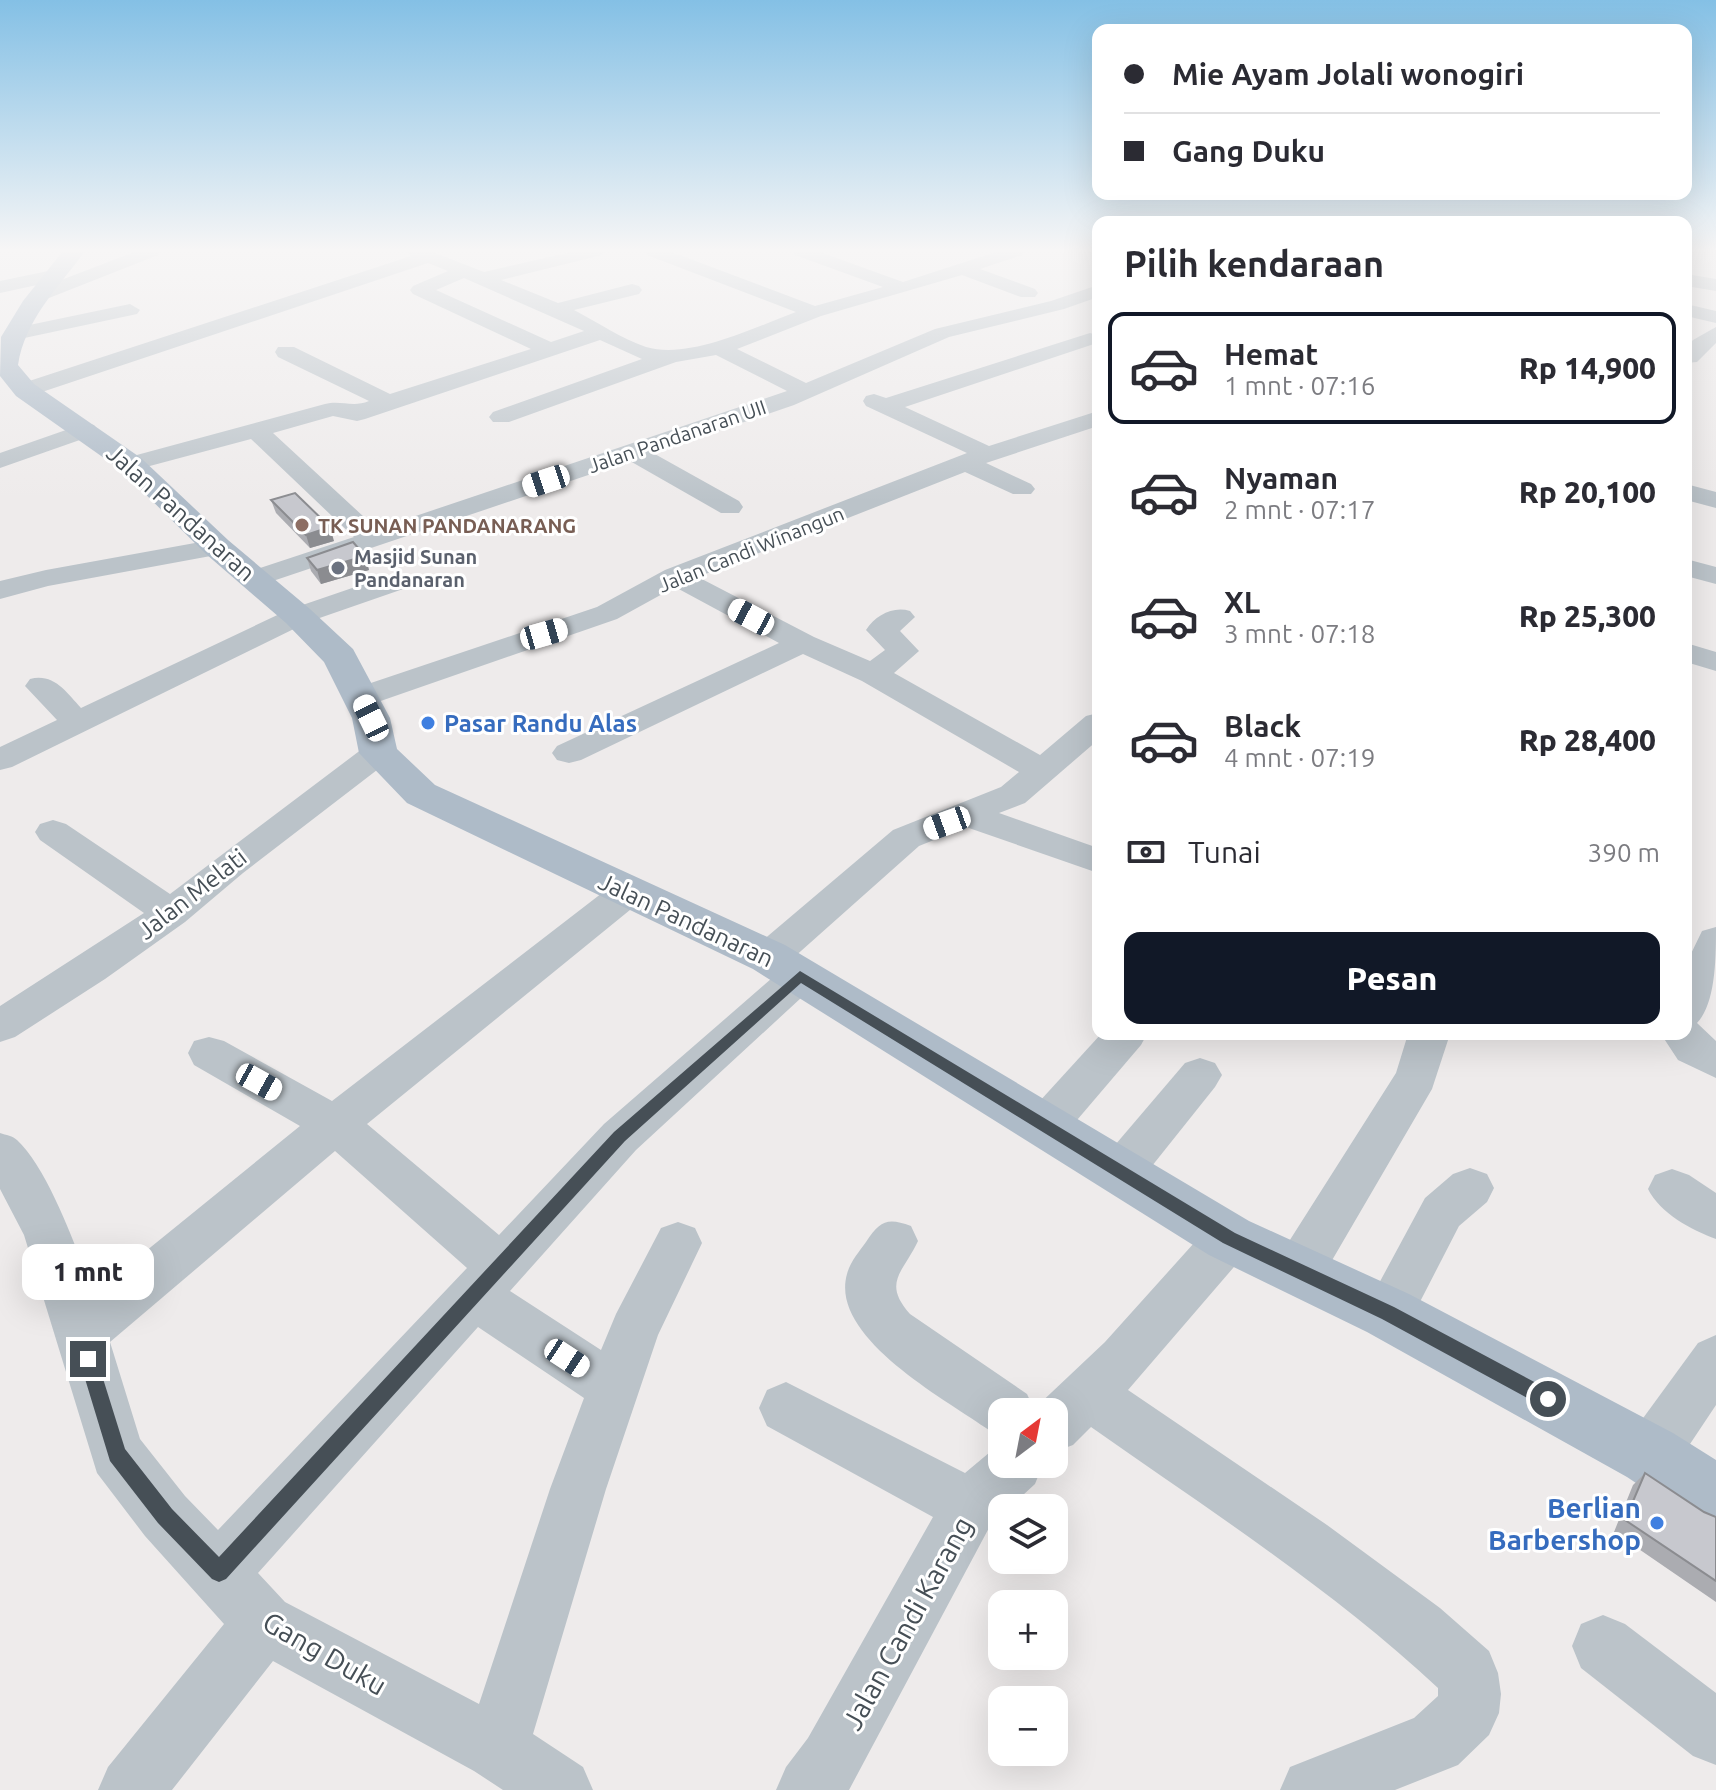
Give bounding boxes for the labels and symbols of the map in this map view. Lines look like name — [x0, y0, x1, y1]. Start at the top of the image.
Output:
street label: Jalan Pandanaran UII — [585, 395, 769, 477]
street label: Jalan Pandanaran — [101, 439, 261, 587]
car — [519, 462, 573, 500]
street label: Jalan Candi Winangun — [655, 501, 847, 597]
place label: TK SUNAN PANDANARANG — [318, 514, 576, 537]
marker: TK SUNAN PANDANARANG — [293, 516, 311, 534]
place label: Masjid Sunan Pandanaran — [354, 545, 477, 591]
marker: Masjid Sunan Pandanaran — [329, 559, 347, 577]
car — [724, 595, 778, 639]
car — [518, 616, 570, 652]
car — [350, 691, 392, 745]
place label: Pasar Randu Alas — [444, 710, 637, 737]
marker: Pasar Randu Alas — [419, 714, 437, 732]
car — [920, 804, 974, 842]
street label: Jalan Melati — [132, 843, 252, 945]
street label: Jalan Pandanaran — [594, 868, 778, 972]
car — [232, 1060, 286, 1104]
callout: 1 mnt — [22, 1243, 154, 1299]
car — [540, 1335, 594, 1381]
route end — [70, 1341, 106, 1377]
route start — [1530, 1381, 1566, 1417]
north arrow — [988, 1398, 1068, 1478]
place label: Berlian Barbershop — [1488, 1492, 1641, 1555]
street label: Jalan Candi Karang — [836, 1511, 978, 1735]
marker: Berlian Barbershop — [1648, 1514, 1666, 1532]
street label: Gang Duku — [258, 1605, 392, 1701]

